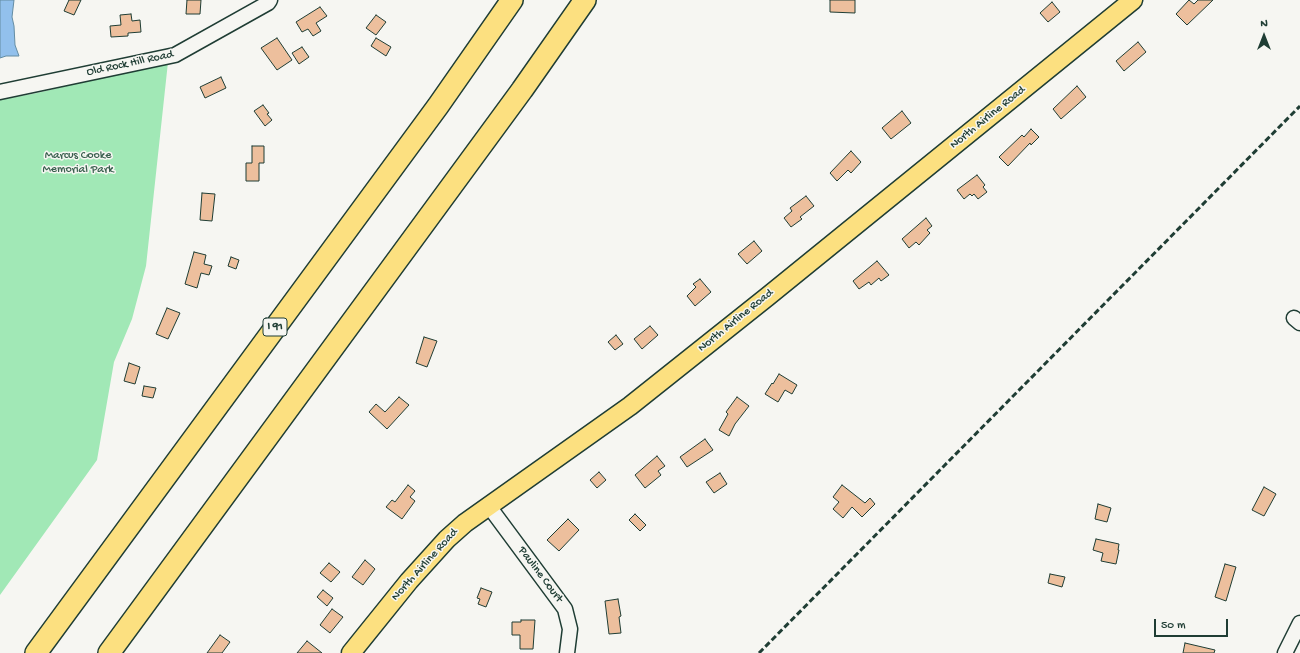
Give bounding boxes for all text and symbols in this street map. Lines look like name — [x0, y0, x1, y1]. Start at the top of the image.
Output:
north arrow — [1244, 16, 1284, 56]
text: N — [1260, 18, 1268, 30]
street label: Old Rock Hill Road — [85, 48, 175, 80]
street label: North Airline Road — [947, 83, 1029, 153]
park label: Marcus Cooke Memorial Park — [42, 149, 114, 177]
street label: North Airline Road — [695, 286, 777, 356]
road number: I 91 — [263, 318, 287, 336]
street label: North Airline Road — [389, 526, 461, 604]
street label: Pauline Court — [514, 544, 566, 606]
scale bar — [1156, 611, 1230, 637]
text: 50 m — [1161, 619, 1186, 633]

